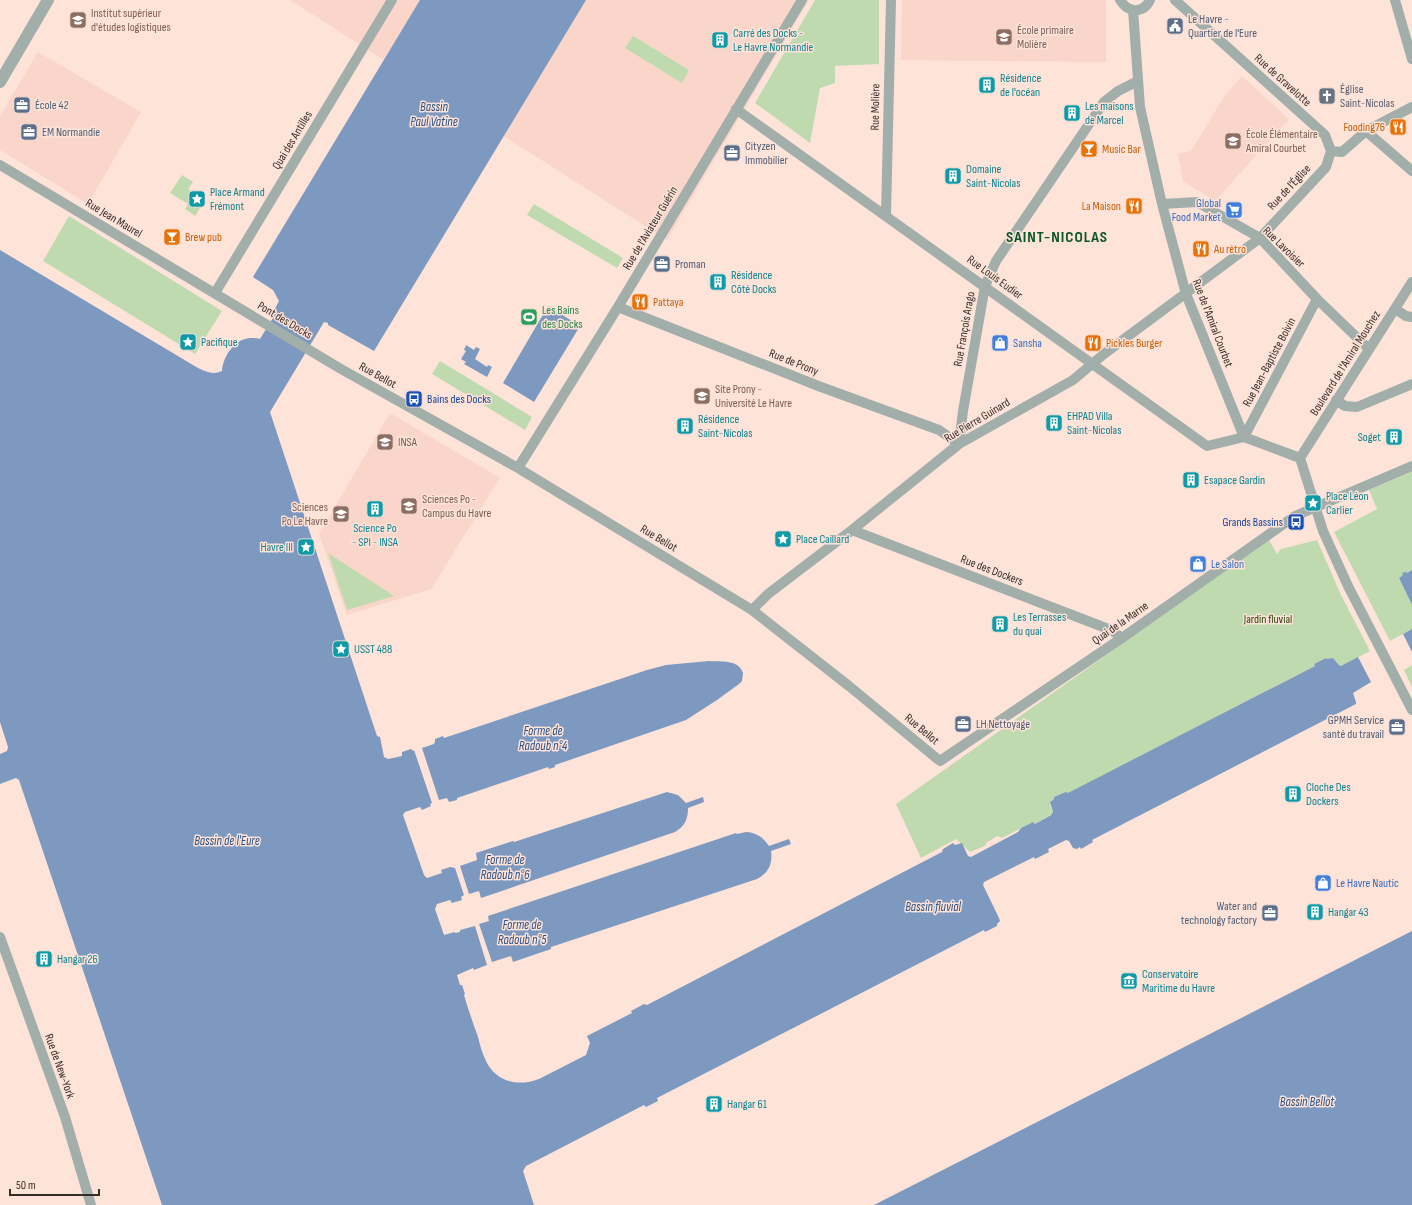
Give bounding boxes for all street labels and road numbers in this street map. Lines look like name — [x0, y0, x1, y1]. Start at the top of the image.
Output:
street label: Rue de Gravelotte — [1251, 51, 1314, 110]
street label: Rue Molière — [868, 83, 883, 131]
street label: Quai des Antilles — [269, 108, 316, 172]
street label: Rue de l'Église — [1265, 161, 1314, 213]
street label: Rue de l'Aviateur Guérin — [620, 184, 681, 273]
street label: Rue Jean Maurel — [83, 196, 145, 241]
street label: Rue Lavoisier — [1259, 224, 1308, 271]
street label: Rue Louis Eudier — [964, 252, 1026, 303]
street label: Rue de l'Amiral Courbet — [1189, 277, 1236, 370]
street label: Rue François Arago — [951, 290, 978, 368]
street label: Pont des Docks — [255, 298, 315, 343]
street label: Boulevard de l'Amiral Mouchez — [1307, 307, 1384, 419]
street label: Rue Jean-Baptiste Boivin — [1240, 315, 1299, 409]
street label: Rue de Prony — [767, 346, 821, 379]
street label: Rue Bellot — [356, 359, 399, 392]
street label: Rue Pierre Guinard — [942, 395, 1013, 446]
street label: Rue Bellot — [637, 522, 680, 555]
street label: Rue des Dockers — [958, 552, 1025, 589]
street label: Quai de la Marne — [1089, 598, 1151, 648]
street label: Rue Bellot — [901, 711, 942, 748]
street label: Rue de New-York — [41, 1032, 78, 1101]

